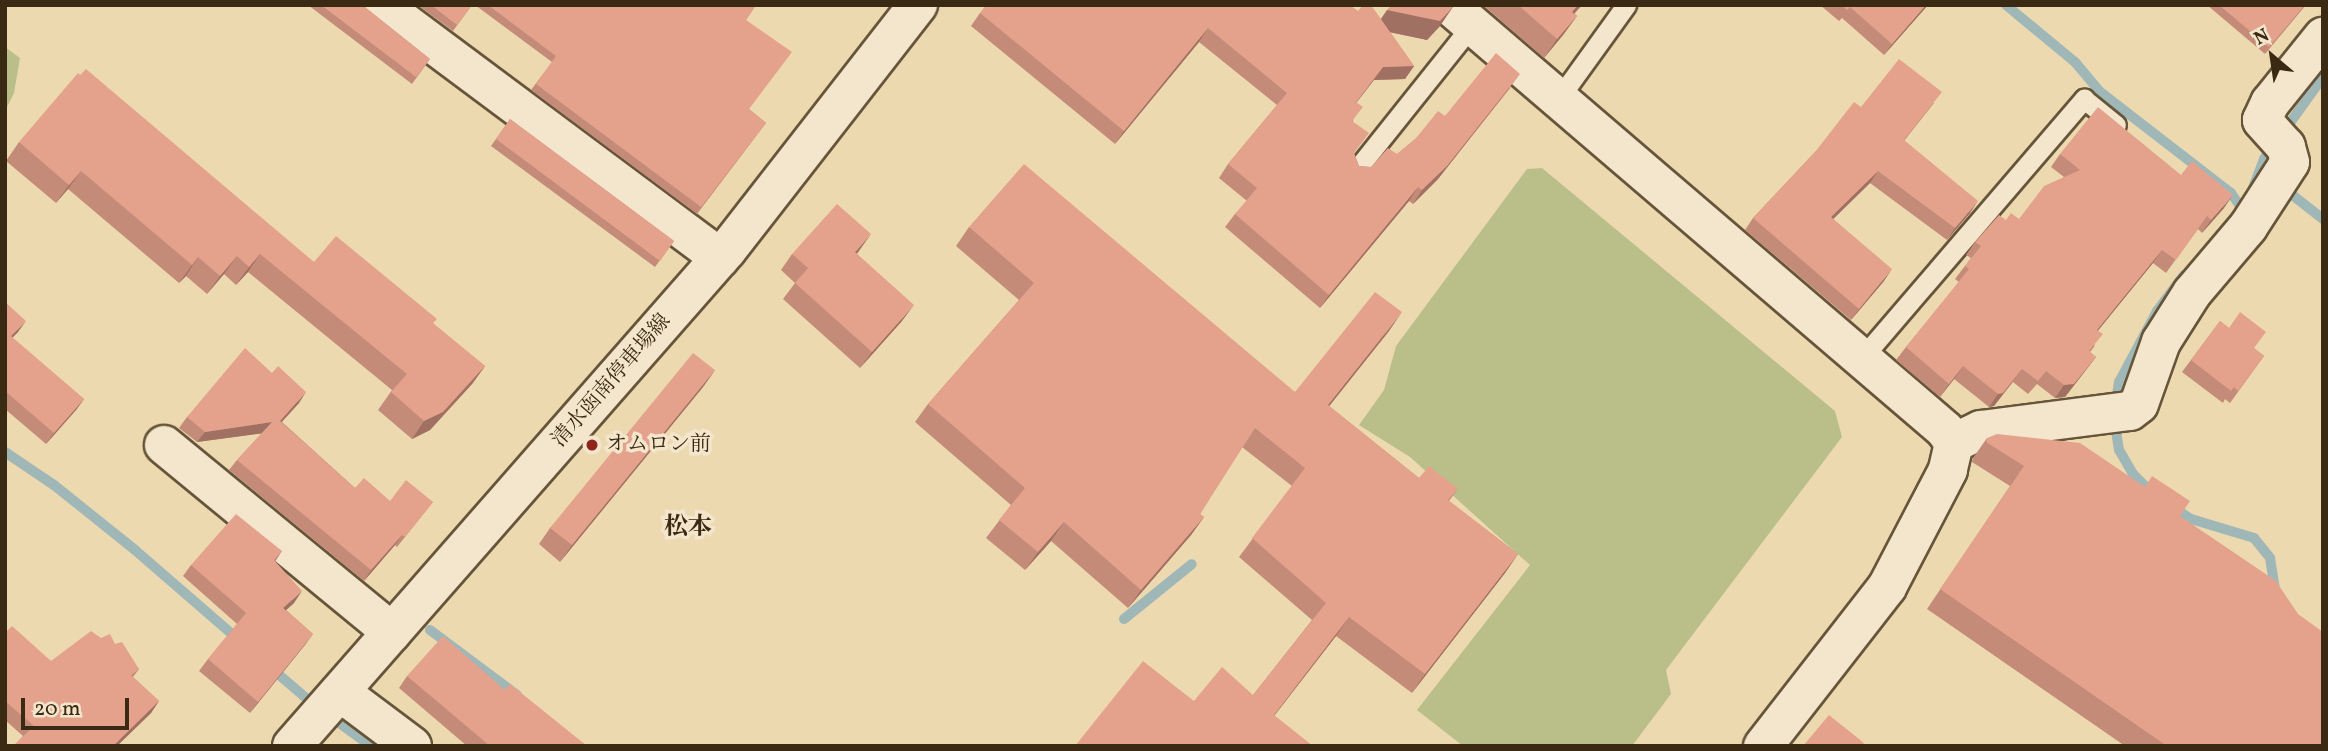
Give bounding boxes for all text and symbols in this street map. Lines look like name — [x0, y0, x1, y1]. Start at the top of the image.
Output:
north arrow — [2237, 21, 2307, 91]
text: N — [2249, 23, 2274, 52]
street label: 清水函南停車場線 — [547, 309, 677, 453]
place label: オムロン前 — [606, 432, 711, 458]
marker: オムロン前 — [584, 437, 600, 453]
district label: 松本 — [664, 515, 712, 543]
scale bar — [24, 684, 133, 728]
text: 20 m — [34, 695, 80, 724]

